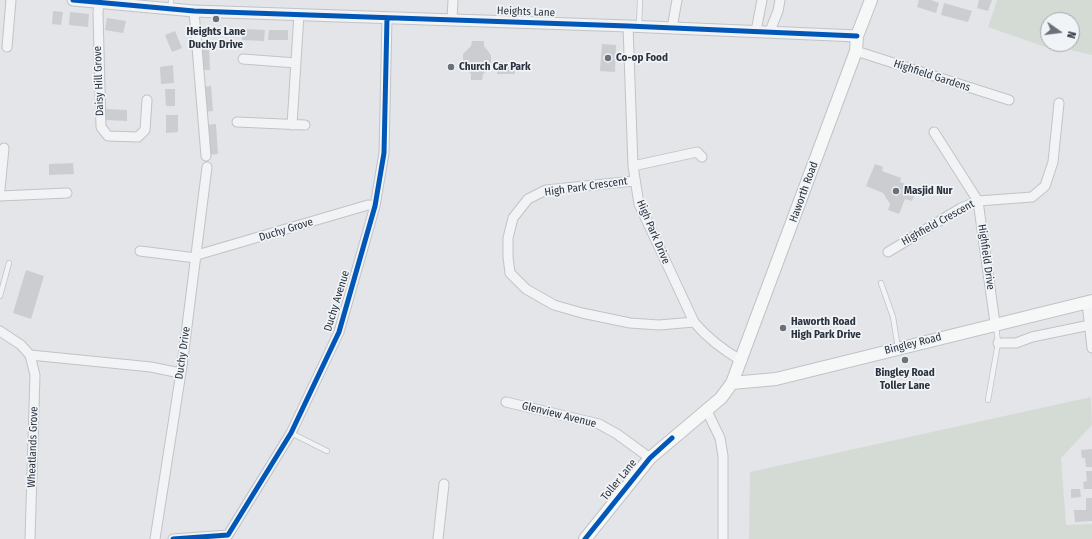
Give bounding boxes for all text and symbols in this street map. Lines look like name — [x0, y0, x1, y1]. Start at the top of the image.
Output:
street label: Heights Lane — [497, 4, 555, 20]
north arrow — [1040, 12, 1080, 52]
marker: Heights Lane Duchy Drive — [211, 14, 221, 24]
place label: Heights Lane Duchy Drive — [186, 25, 246, 51]
text: N — [1064, 30, 1078, 40]
street label: Daisy Hill Grove — [91, 46, 107, 116]
place label: Co-op Food — [616, 51, 668, 65]
marker: Co-op Food — [603, 53, 613, 63]
street label: Highfield Gardens — [892, 57, 972, 95]
place label: Church Car Park — [459, 60, 531, 74]
marker: Church Car Park — [446, 62, 456, 72]
street label: Haworth Road — [787, 160, 821, 224]
street label: High Park Crescent — [544, 175, 628, 199]
place label: Masjid Nur — [904, 184, 952, 198]
marker: Masjid Nur — [891, 186, 901, 196]
street label: High Park Drive — [634, 198, 672, 266]
street label: Highfield Crescent — [899, 198, 977, 248]
street label: Duchy Grove — [257, 216, 315, 244]
street label: Highfield Drive — [975, 223, 997, 291]
street label: Duchy Avenue — [321, 269, 353, 333]
place label: Haworth Road High Park Drive — [791, 315, 861, 341]
marker: Haworth Road High Park Drive — [778, 323, 788, 333]
street label: Duchy Drive — [173, 326, 193, 380]
street label: Bingley Road — [883, 331, 943, 357]
marker: Bingley Road Toller Lane — [900, 355, 910, 365]
place label: Bingley Road Toller Lane — [875, 366, 935, 392]
street label: Glenview Avenue — [520, 399, 598, 431]
street label: Wheatlands Grove — [25, 406, 41, 488]
street label: Toller Lane — [598, 457, 640, 503]

